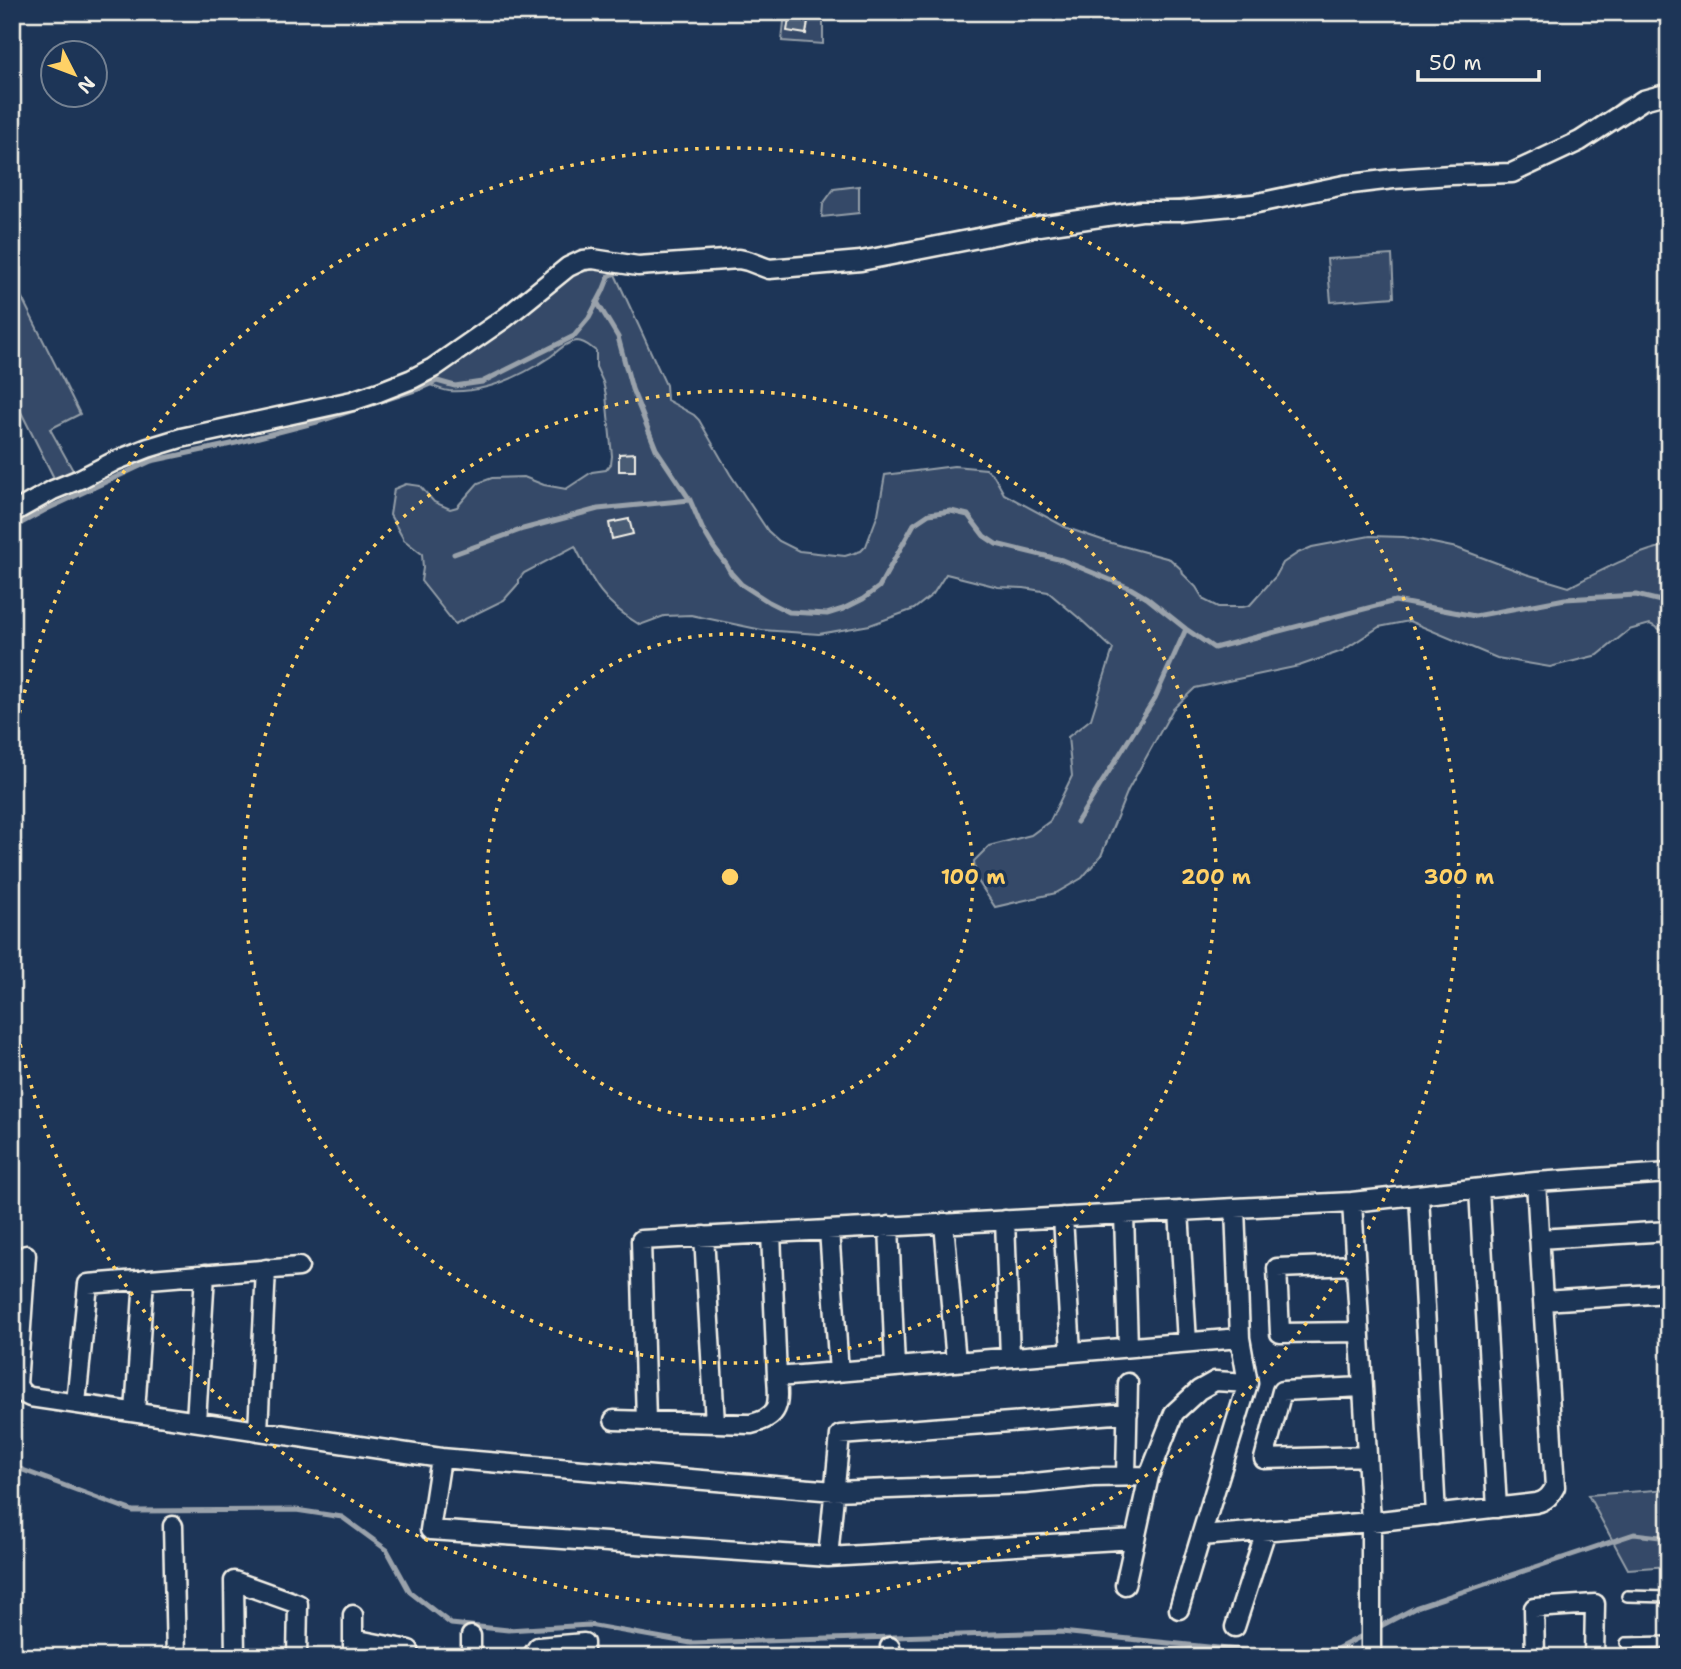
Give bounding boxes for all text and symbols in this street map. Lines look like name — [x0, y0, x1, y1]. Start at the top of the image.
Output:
north arrow — [38, 38, 108, 108]
scale bar — [1418, 38, 1539, 82]
text: 50 m — [1429, 49, 1482, 77]
text: N — [72, 71, 101, 99]
text: 100 m — [941, 863, 1005, 891]
text: 200 m — [1181, 863, 1251, 891]
text: 300 m — [1424, 863, 1494, 891]
centre of rings — [718, 865, 742, 889]

